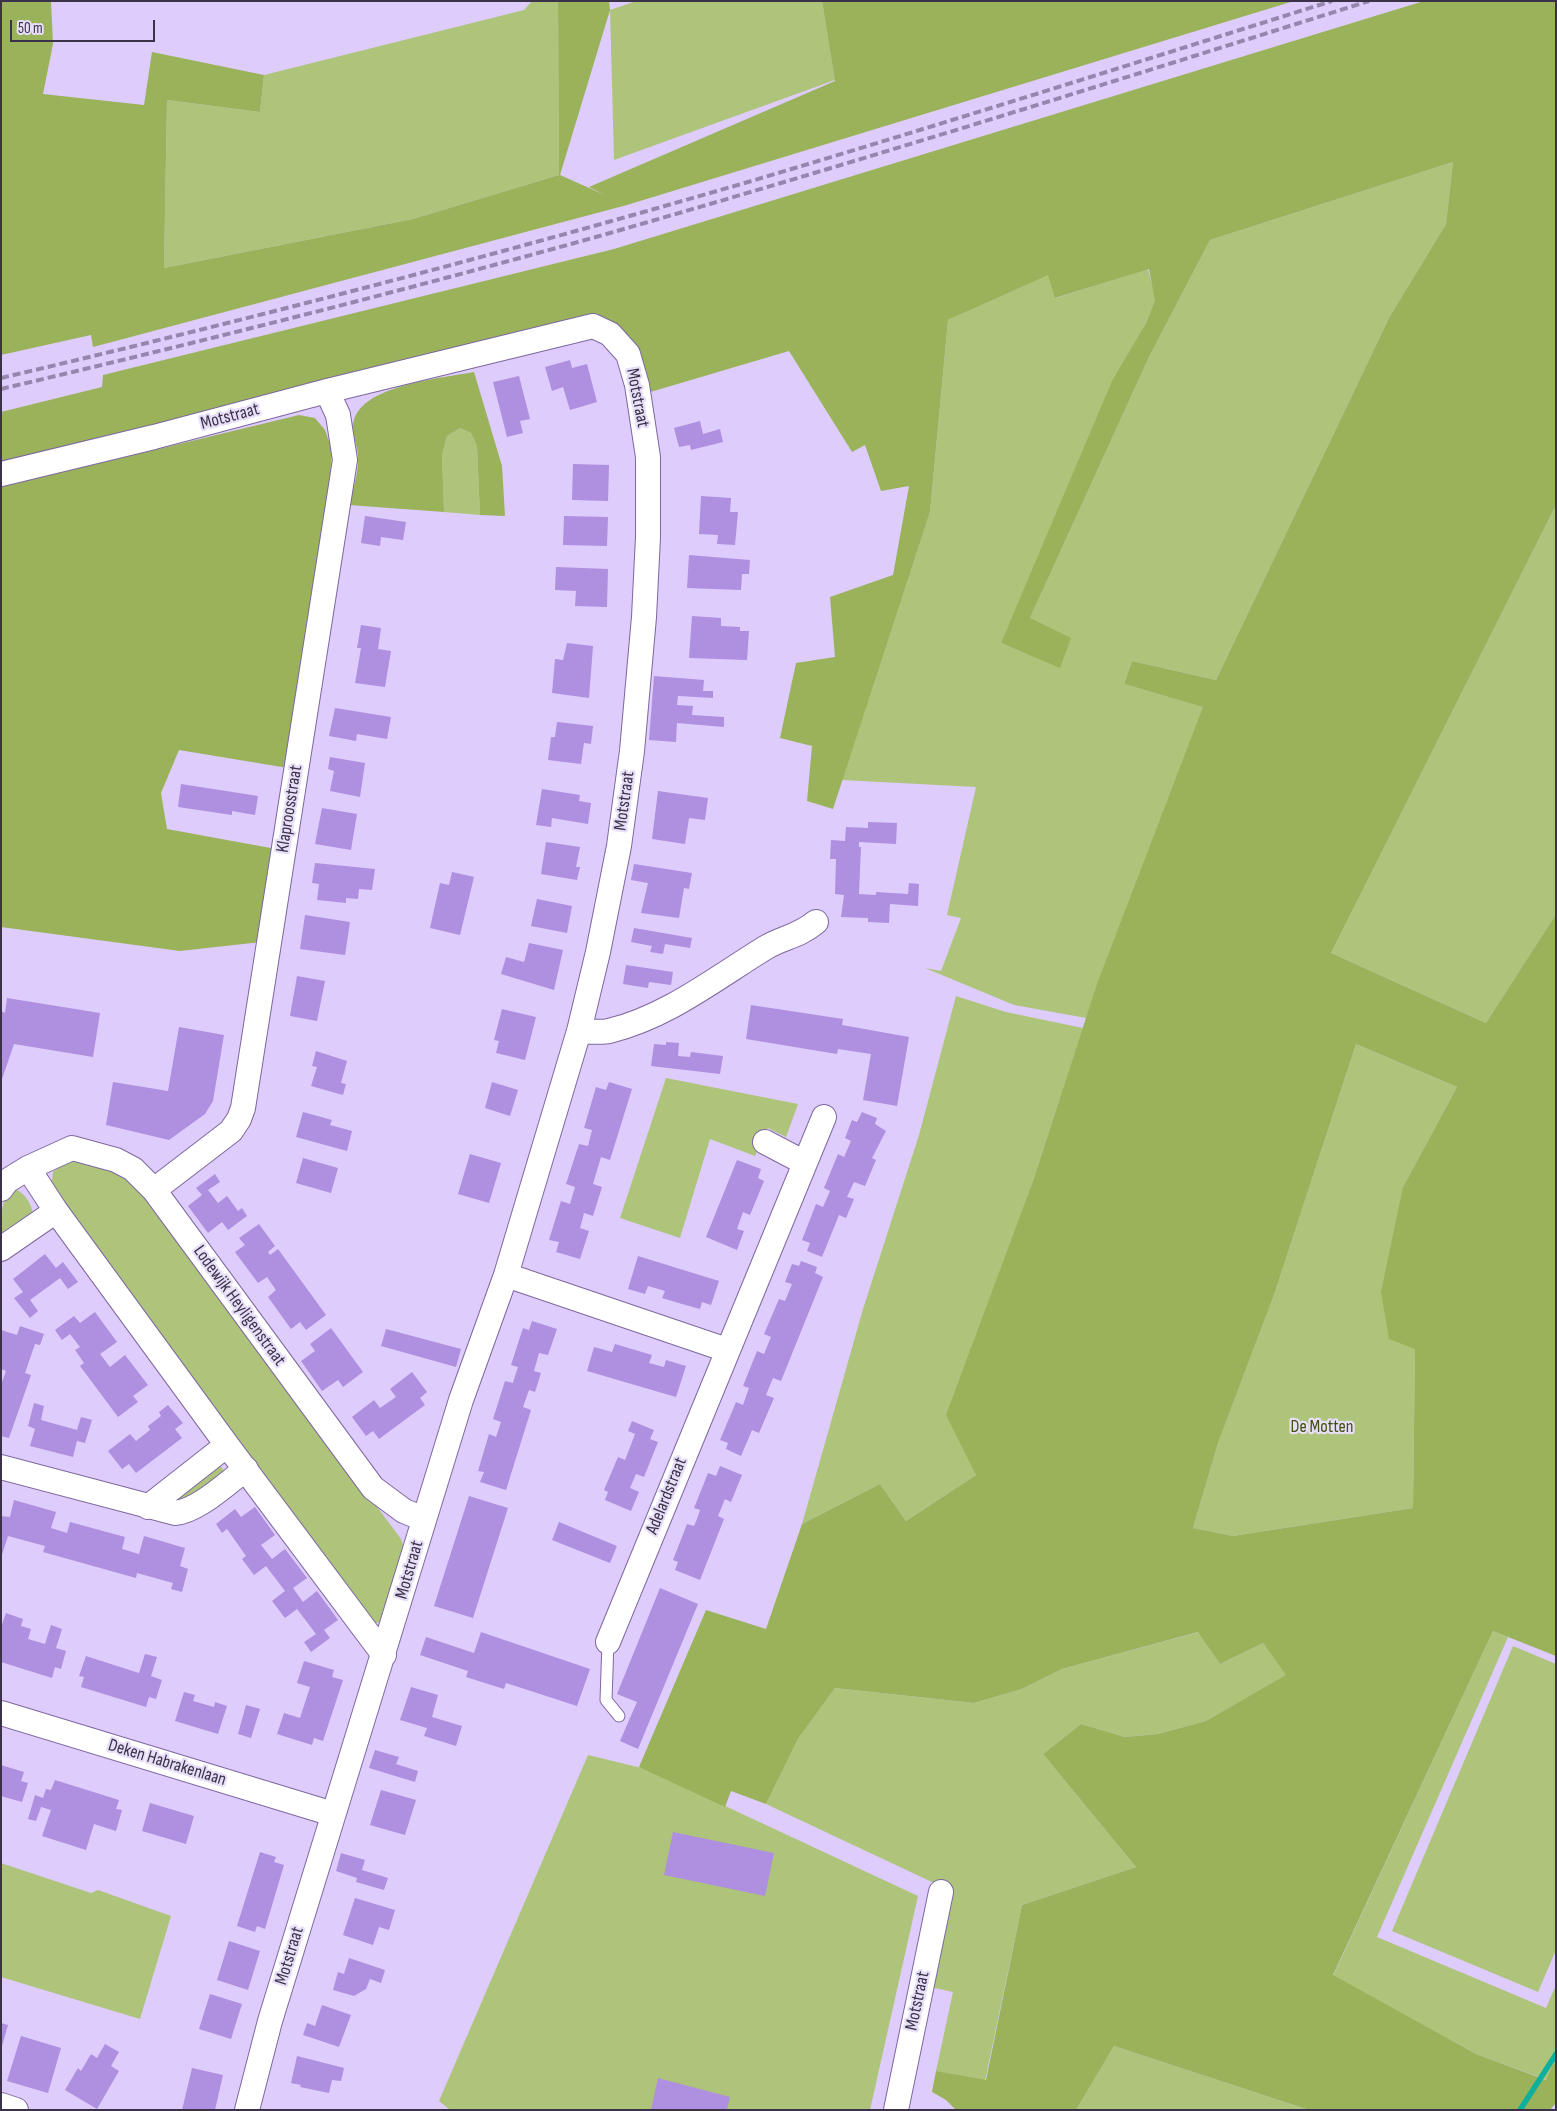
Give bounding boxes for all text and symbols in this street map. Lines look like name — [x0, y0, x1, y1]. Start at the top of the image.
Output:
scale bar — [12, 10, 158, 42]
text: 50 m — [18, 19, 43, 38]
street label: Motstraat — [621, 367, 653, 429]
street label: Motstraat — [198, 399, 262, 435]
street label: Klaproosstraat — [272, 764, 308, 854]
street label: Motstraat — [610, 770, 640, 832]
street label: Lodewijk Heyligenstraat — [188, 1242, 290, 1370]
park label: De Motten — [1291, 1416, 1353, 1438]
street label: Adelardstraat — [642, 1454, 692, 1538]
street label: Motstraat — [391, 1538, 429, 1602]
street label: Deken Habrakenlaan — [105, 1735, 229, 1791]
street label: Motstraat — [271, 1924, 309, 1988]
street label: Motstraat — [901, 1970, 935, 2032]

